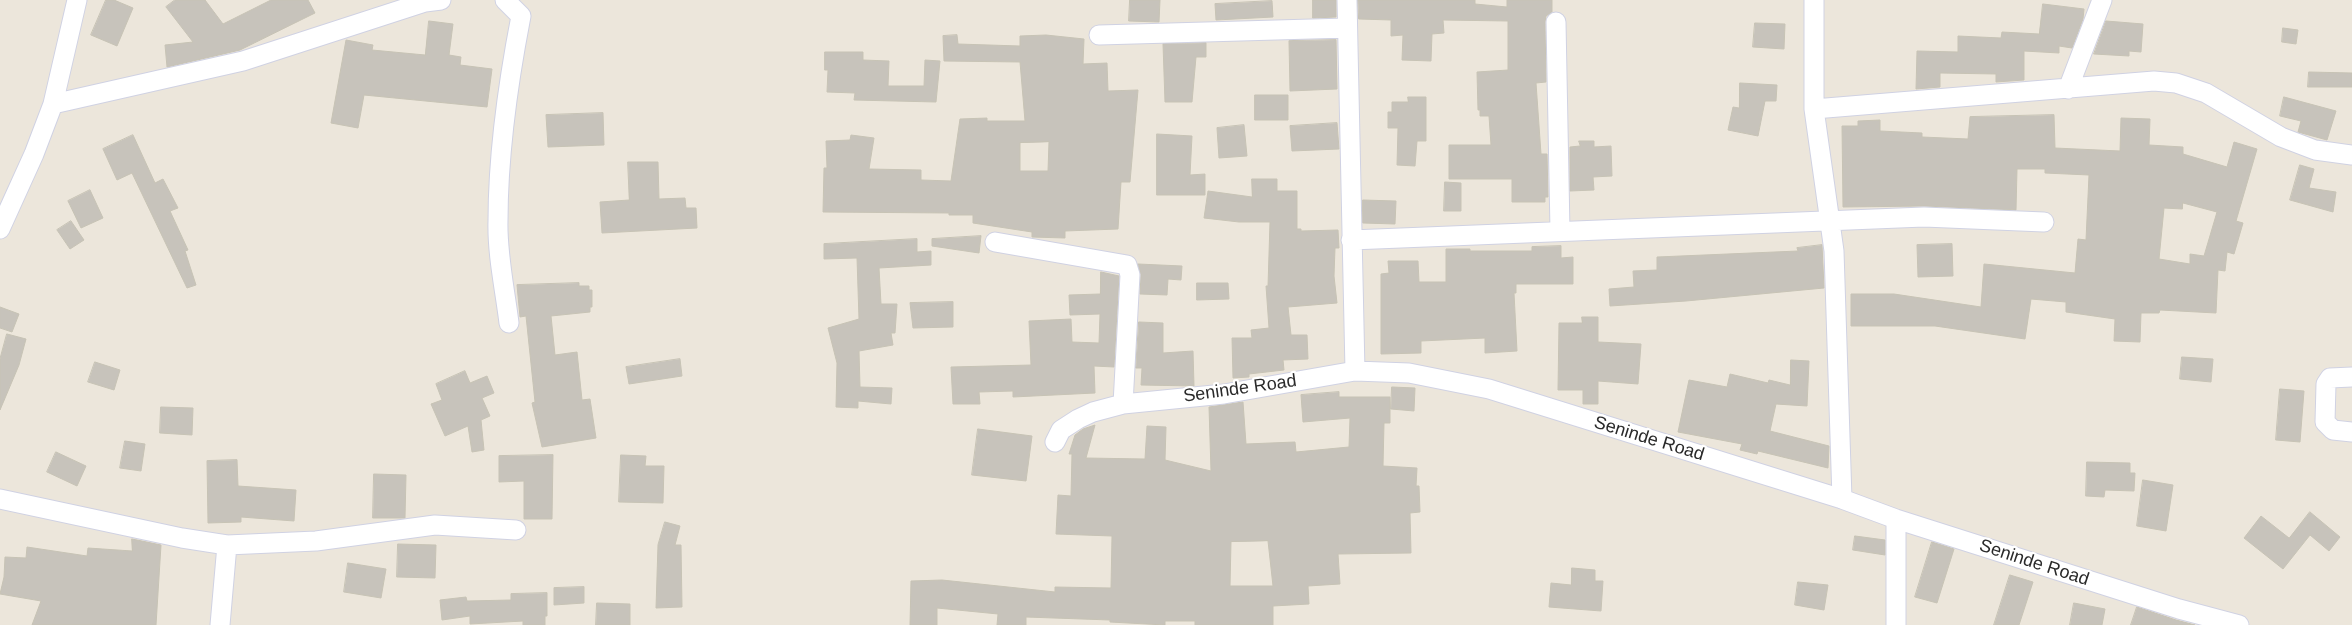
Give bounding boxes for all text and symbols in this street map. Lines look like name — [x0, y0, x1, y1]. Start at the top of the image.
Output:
street label: Seninde Road — [1182, 370, 1298, 408]
street label: Seninde Road — [1591, 412, 1707, 466]
street label: Seninde Road — [1976, 535, 2092, 591]

